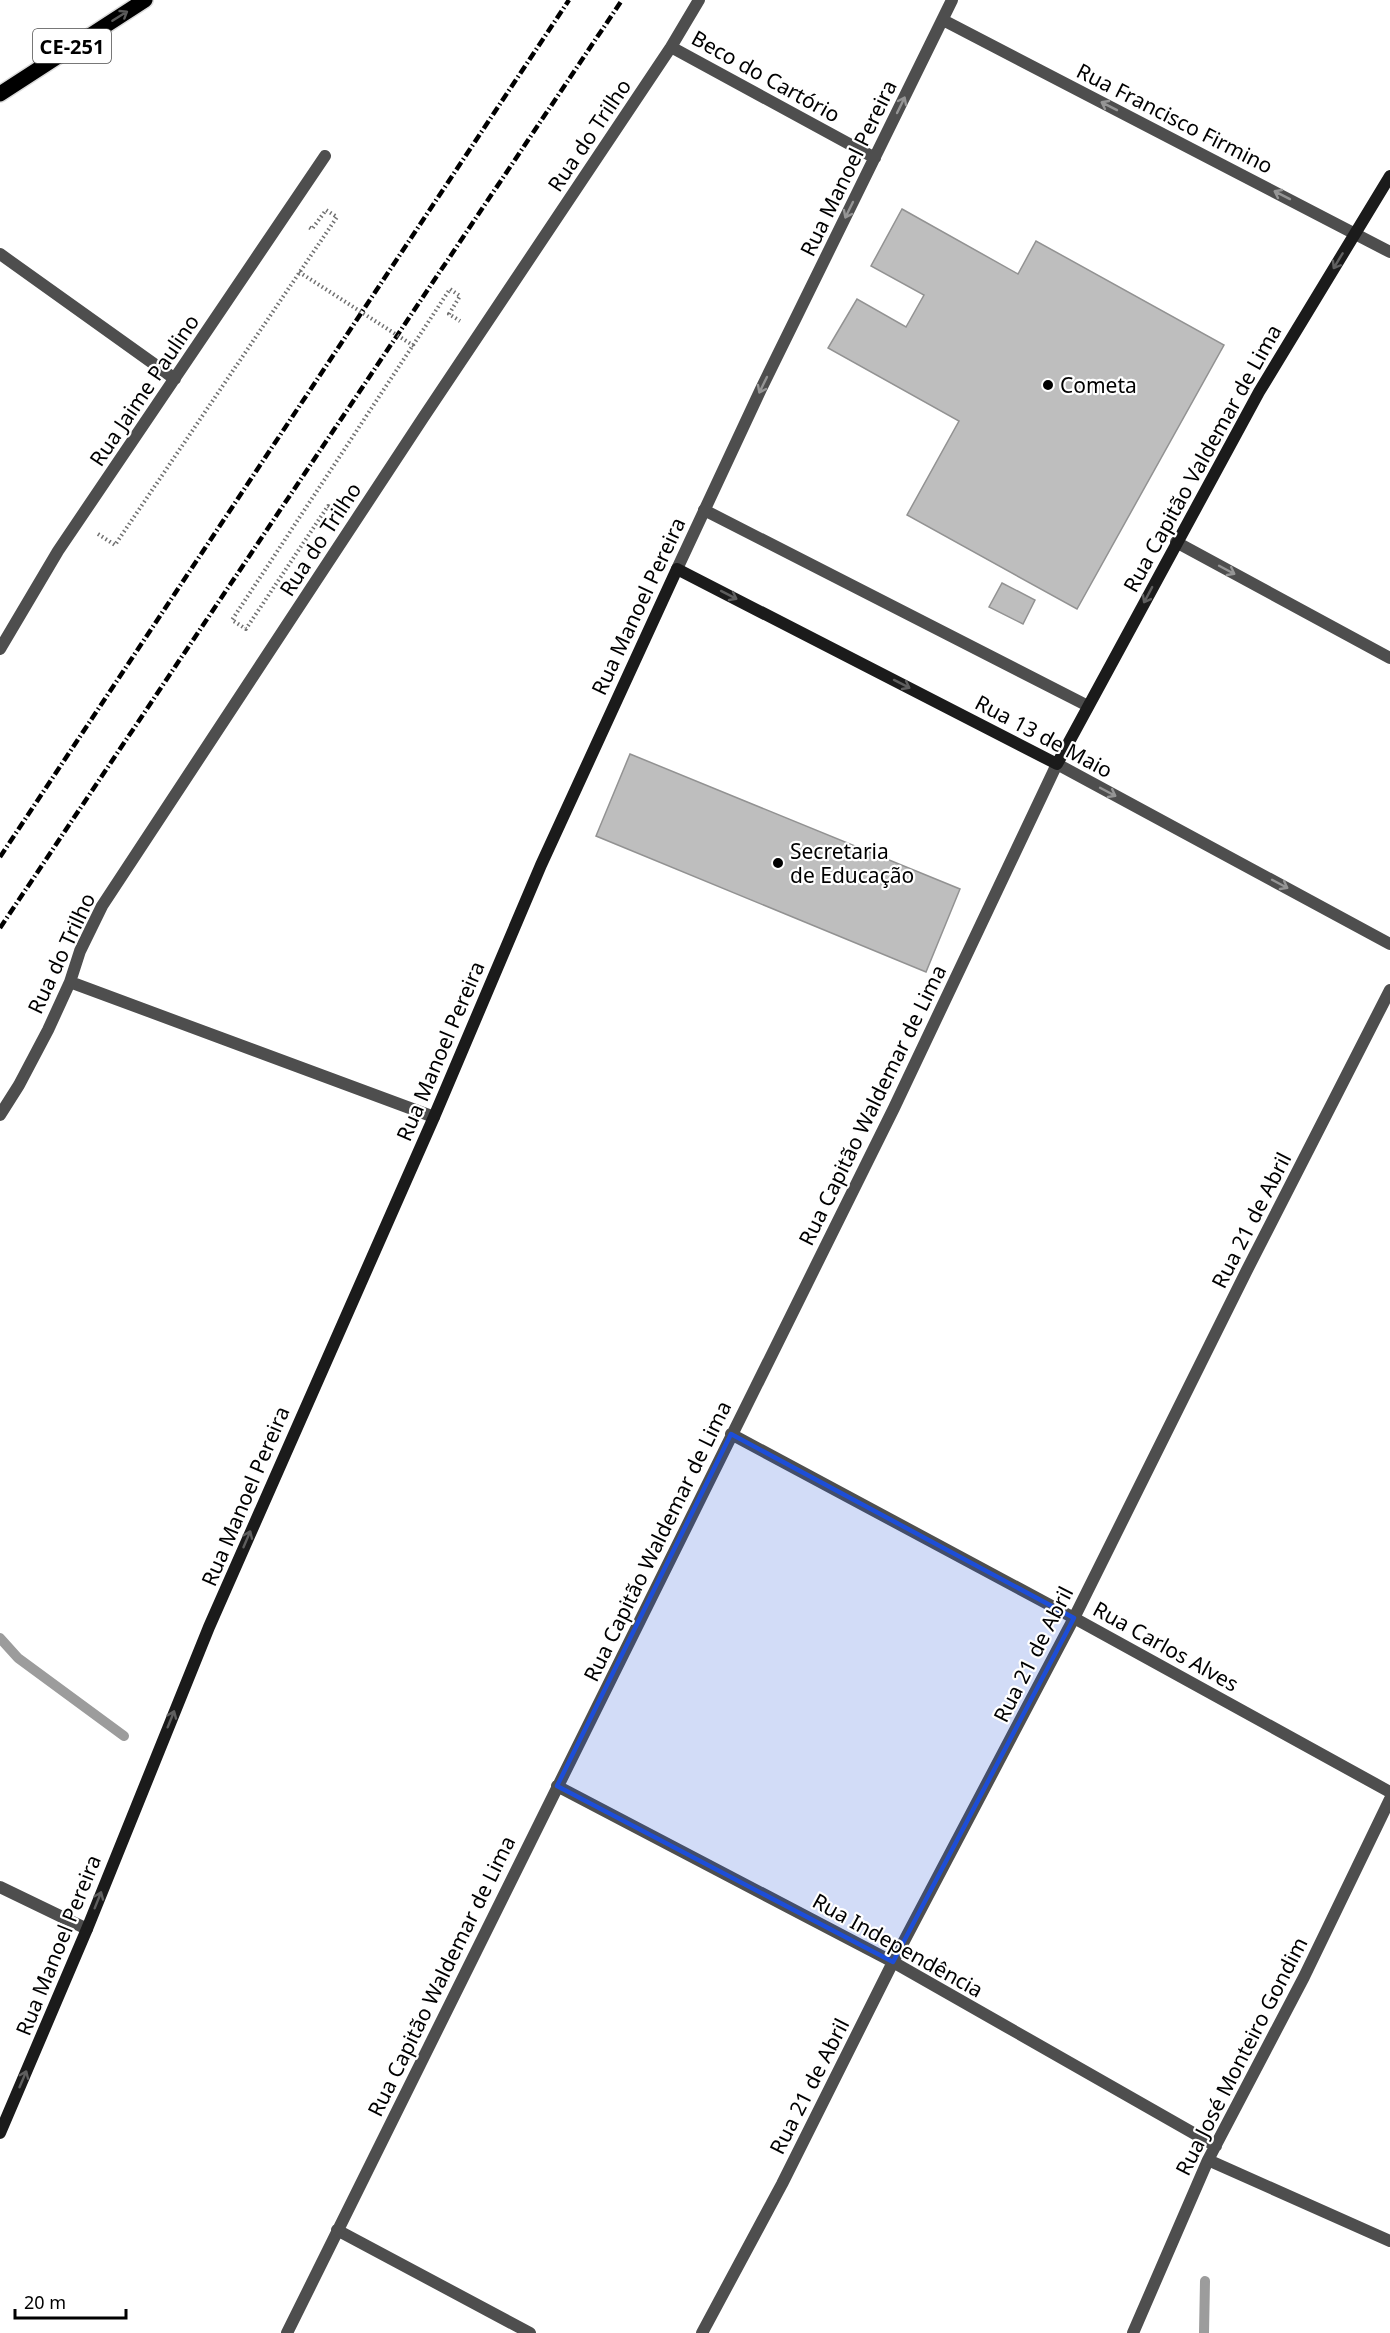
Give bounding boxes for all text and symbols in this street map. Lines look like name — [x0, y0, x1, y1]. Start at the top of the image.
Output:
one-way arrow — [111, 10, 128, 23]
street label: Beco do Cartório — [687, 24, 845, 128]
road number: CE-251 — [33, 29, 111, 63]
street label: Rua Francisco Firmino — [1072, 56, 1278, 180]
street label: Rua do Trilho — [541, 73, 637, 197]
street label: Rua Manoel Pereira — [793, 75, 903, 261]
one-way arrow — [895, 96, 907, 114]
one-way arrow — [1101, 100, 1118, 112]
one-way arrow — [1274, 189, 1292, 201]
one-way arrow — [842, 201, 854, 219]
one-way arrow — [1331, 252, 1343, 269]
street label: Rua Jaime Paulino — [83, 309, 205, 471]
street label: Rua Capitão Valdemar de Lima — [1117, 319, 1287, 597]
place label: Cometa — [1060, 371, 1137, 399]
one-way arrow — [756, 376, 768, 394]
marker: Cometa — [1041, 378, 1055, 392]
street label: Rua do Trilho — [273, 477, 367, 601]
street label: Rua Manoel Pereira — [585, 513, 691, 699]
one-way arrow — [1218, 565, 1236, 576]
one-way arrow — [1142, 586, 1154, 603]
one-way arrow — [719, 590, 737, 602]
one-way arrow — [893, 679, 911, 691]
street label: Rua 13 de Maio — [970, 688, 1118, 784]
one-way arrow — [1099, 786, 1116, 798]
place label: Secretaria de Educação — [790, 837, 914, 889]
marker: Secretaria de Educação — [771, 856, 785, 870]
one-way arrow — [1270, 879, 1288, 890]
street label: Rua do Trilho — [21, 888, 101, 1018]
street label: Rua Manoel Pereira — [389, 957, 491, 1145]
street label: Rua Capitão Waldemar de Lima — [792, 960, 952, 1250]
street label: Rua 21 de Abril — [1205, 1147, 1297, 1293]
street label: Rua Capitão Waldemar de Lima — [577, 1396, 737, 1686]
street label: Rua Manoel Pereira — [194, 1402, 296, 1590]
one-way arrow — [242, 1531, 253, 1549]
street label: Rua 21 de Abril — [987, 1581, 1079, 1727]
street label: Rua Carlos Alves — [1088, 1594, 1244, 1698]
one-way arrow — [166, 1710, 177, 1729]
street label: Rua Capitão Waldemar de Lima — [361, 1831, 521, 2121]
street label: Rua Manoel Pereira — [9, 1850, 107, 2040]
street label: Rua Independência — [808, 1886, 988, 2004]
one-way arrow — [93, 1891, 104, 1909]
street label: Rua José Monteiro Gondim — [1169, 1932, 1313, 2180]
street label: Rua 21 de Abril — [763, 2013, 855, 2159]
one-way arrow — [18, 2071, 29, 2089]
scale bar — [15, 2282, 126, 2320]
text: 20 m — [24, 2290, 66, 2314]

